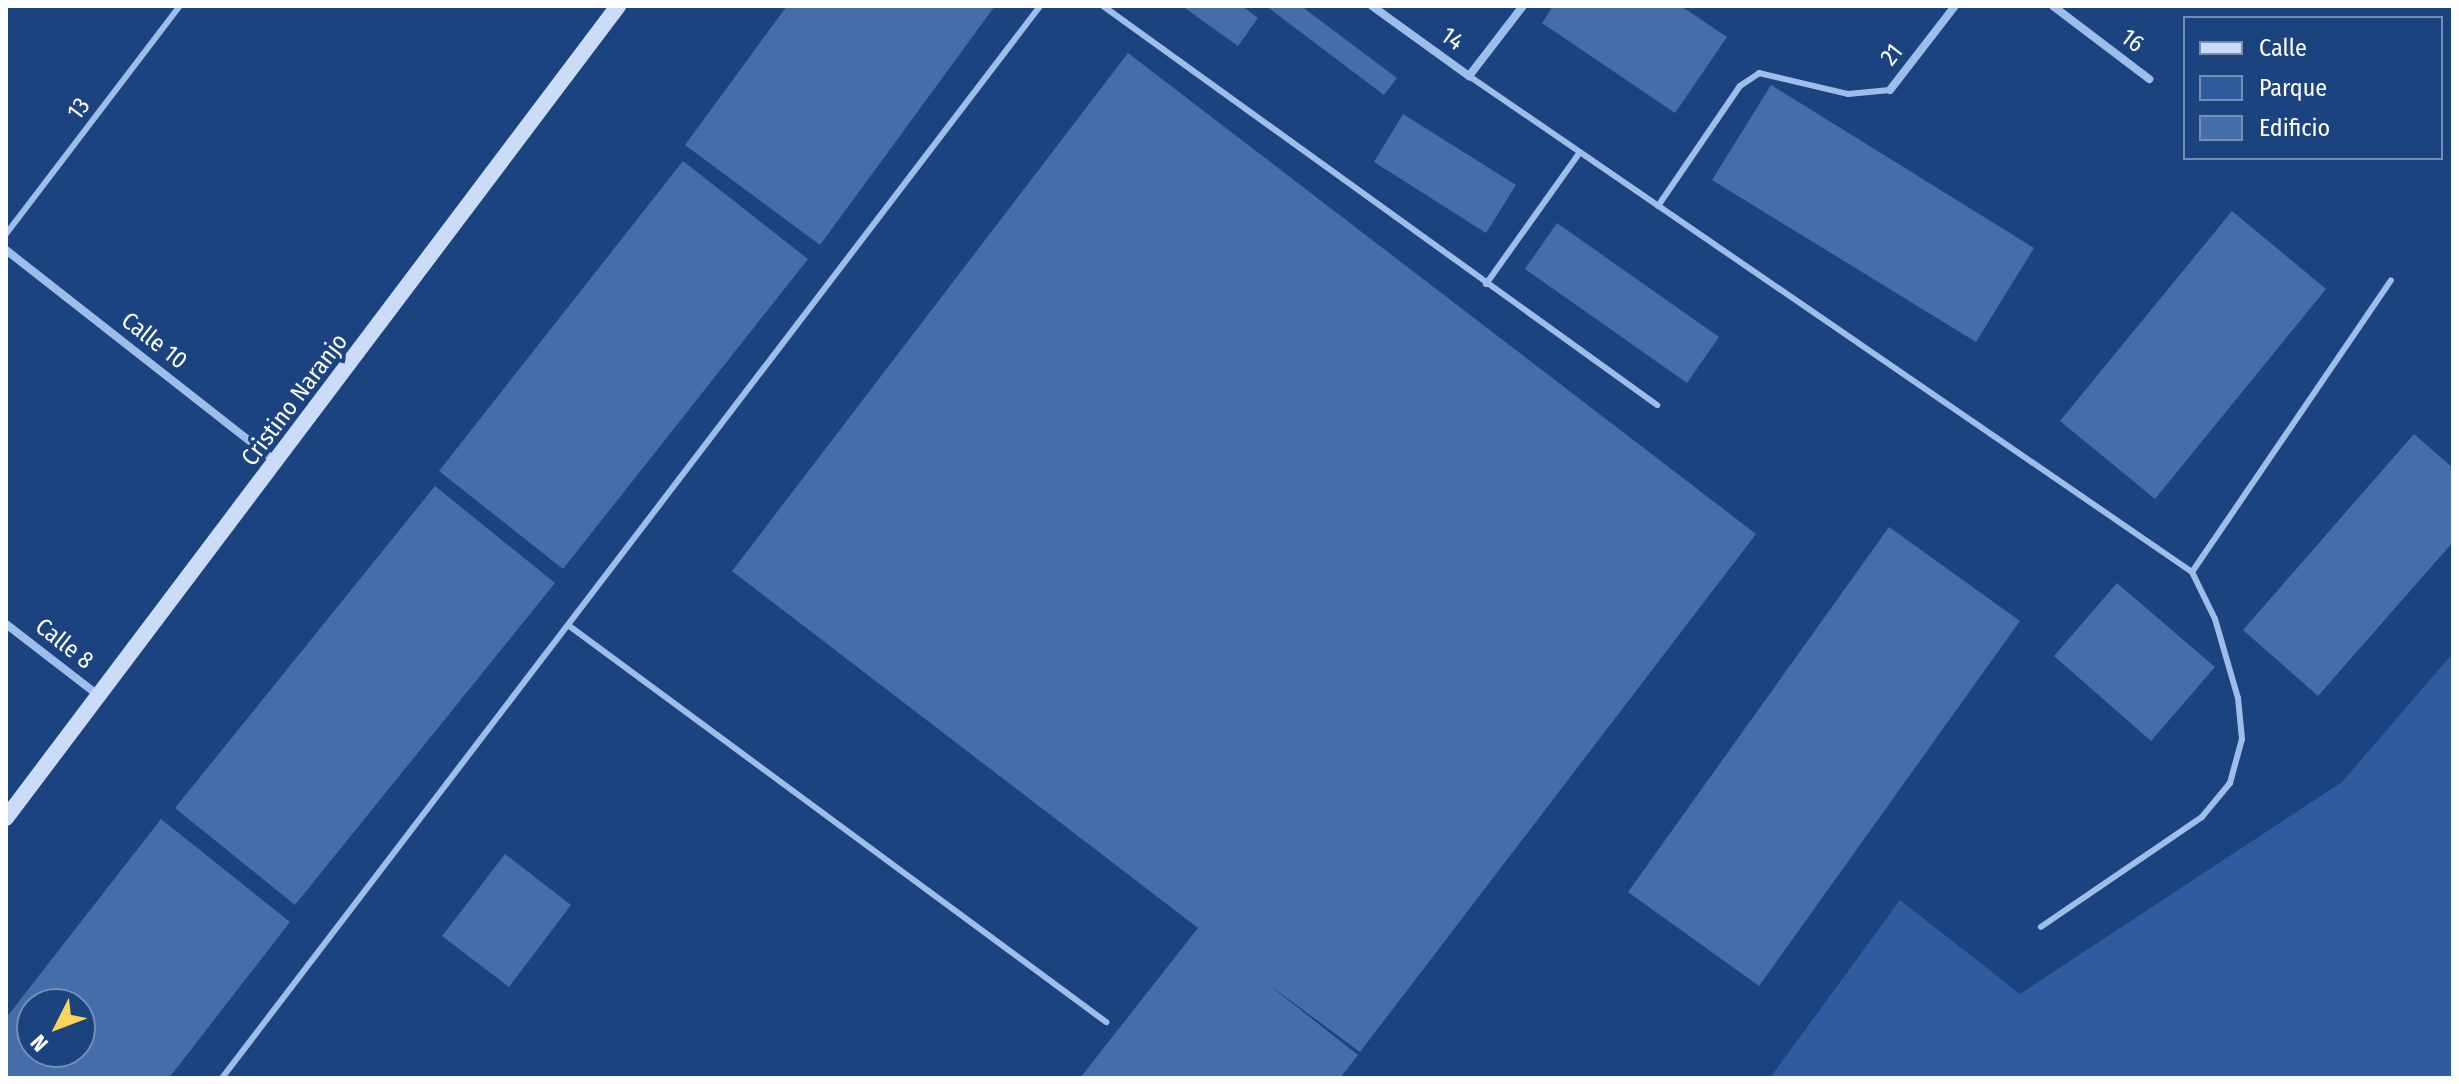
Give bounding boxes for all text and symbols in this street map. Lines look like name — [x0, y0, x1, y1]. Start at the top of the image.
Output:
legend — [2183, 16, 2443, 160]
street label: 14 — [1435, 21, 1469, 57]
street label: 16 — [2115, 23, 2149, 59]
text: Calle — [2259, 34, 2307, 62]
street label: 21 — [1875, 38, 1909, 72]
text: Parque — [2259, 74, 2327, 102]
street label: 13 — [61, 92, 97, 126]
text: Edificio — [2259, 114, 2330, 142]
street label: Calle 10 — [115, 306, 193, 376]
street label: Cristino Naranjo — [236, 328, 354, 472]
street label: Calle 8 — [29, 612, 99, 676]
north arrow — [16, 988, 96, 1068]
text: N — [25, 1029, 54, 1057]

